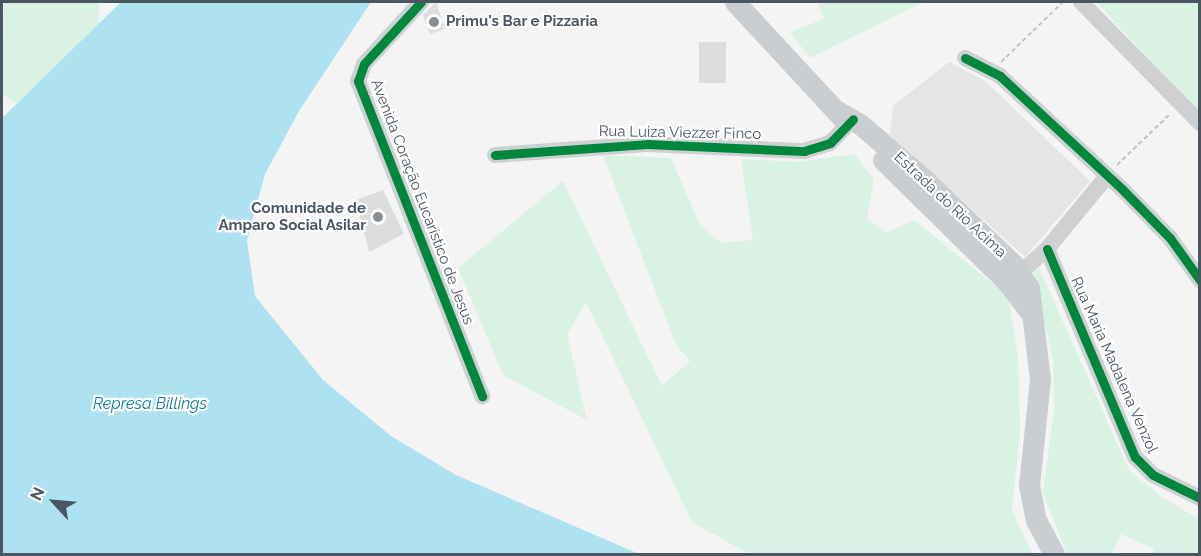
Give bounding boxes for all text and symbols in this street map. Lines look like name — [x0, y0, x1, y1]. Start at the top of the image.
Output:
place label: Primu's Bar e Pizzaria — [446, 13, 598, 31]
marker: Primu's Bar e Pizzaria — [427, 15, 441, 29]
street label: Avenida Coração Eucarístico de Jesus — [367, 77, 477, 327]
street label: Rua Luiza Viezzer Finco — [598, 123, 762, 143]
street label: Estrada do Rio Acima — [890, 148, 1010, 262]
place label: Comunidade de Amparo Social Asilar — [218, 199, 366, 234]
marker: Comunidade de Amparo Social Asilar — [371, 210, 385, 224]
street label: Rua Maria Madalena Venzol — [1067, 274, 1161, 456]
water label: Represa Billings — [93, 394, 207, 414]
north arrow — [24, 472, 84, 532]
text: N — [26, 484, 49, 504]

